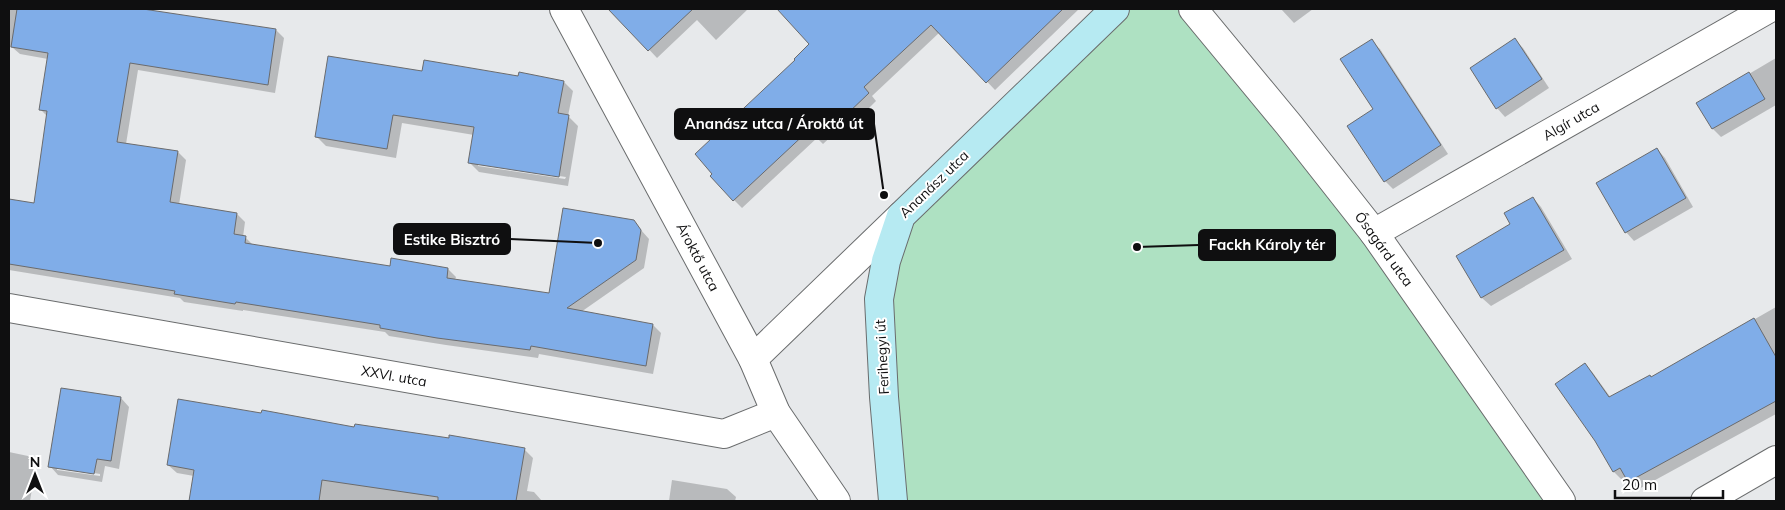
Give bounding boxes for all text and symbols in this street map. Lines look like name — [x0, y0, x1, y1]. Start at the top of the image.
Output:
street label: Algír utca — [1540, 98, 1602, 144]
callout: Ananász utca / Ároktő út — [675, 109, 874, 139]
text: Ananász utca / Ároktő út — [685, 114, 864, 133]
street label: Ananász utca — [896, 146, 972, 222]
street label: Ősagárd utca — [1351, 208, 1417, 290]
street label: Ároktő utca — [672, 220, 724, 294]
callout: Estike Bisztró — [394, 224, 510, 254]
text: Estike Bisztró — [404, 230, 500, 249]
callout: Fackh Károly tér — [1199, 230, 1335, 260]
text: Fackh Károly tér — [1209, 235, 1325, 254]
street label: Ferihegyi út — [871, 319, 893, 395]
street label: XXVI. utca — [360, 361, 428, 391]
north arrow — [10, 450, 60, 500]
text: N — [30, 453, 40, 471]
scale bar — [1615, 468, 1722, 500]
text: 20 m — [1622, 475, 1657, 494]

